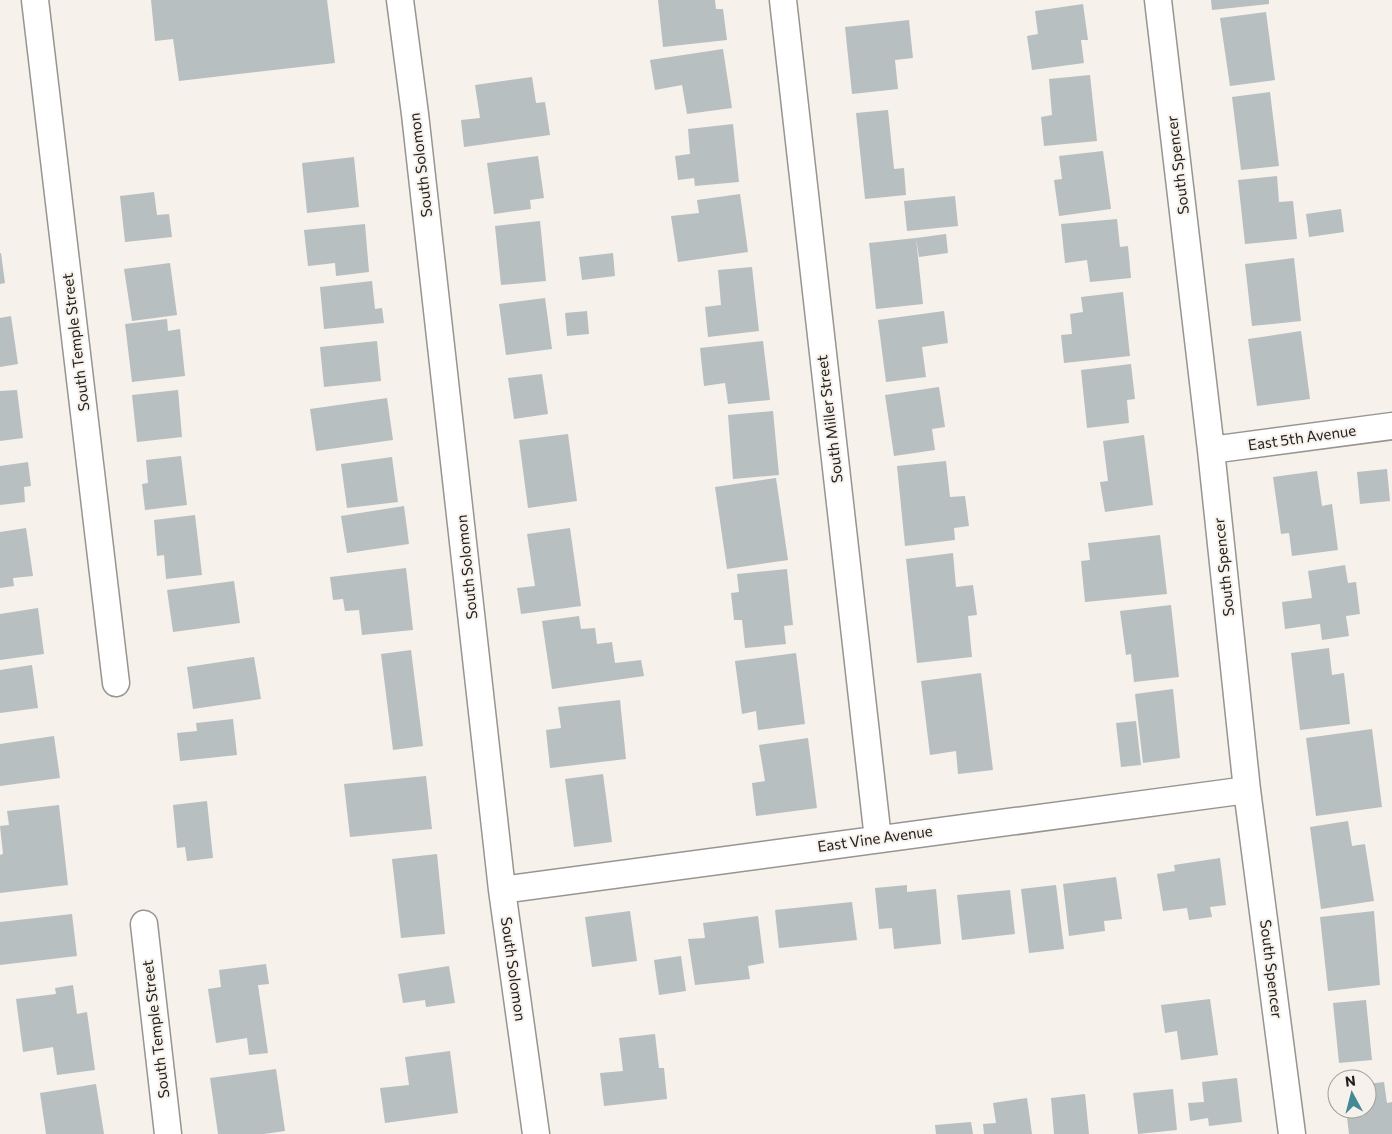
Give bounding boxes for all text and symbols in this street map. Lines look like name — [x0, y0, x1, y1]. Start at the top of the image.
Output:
street label: South Solomon — [405, 112, 435, 218]
street label: South Spencer — [1162, 115, 1192, 215]
street label: South Temple Street — [58, 272, 92, 412]
street label: South Miller Street — [812, 354, 846, 484]
street label: East 5th Avenue — [1247, 421, 1357, 453]
street label: South Solomon — [452, 514, 480, 620]
street label: South Spencer — [1209, 517, 1237, 617]
street label: East Vine Avenue — [816, 821, 934, 855]
street label: South Solomon — [498, 916, 530, 1022]
street label: South Spencer — [1257, 919, 1287, 1019]
street label: South Temple Street — [138, 959, 172, 1099]
north arrow — [1327, 1069, 1377, 1119]
text: N — [1344, 1072, 1357, 1090]

